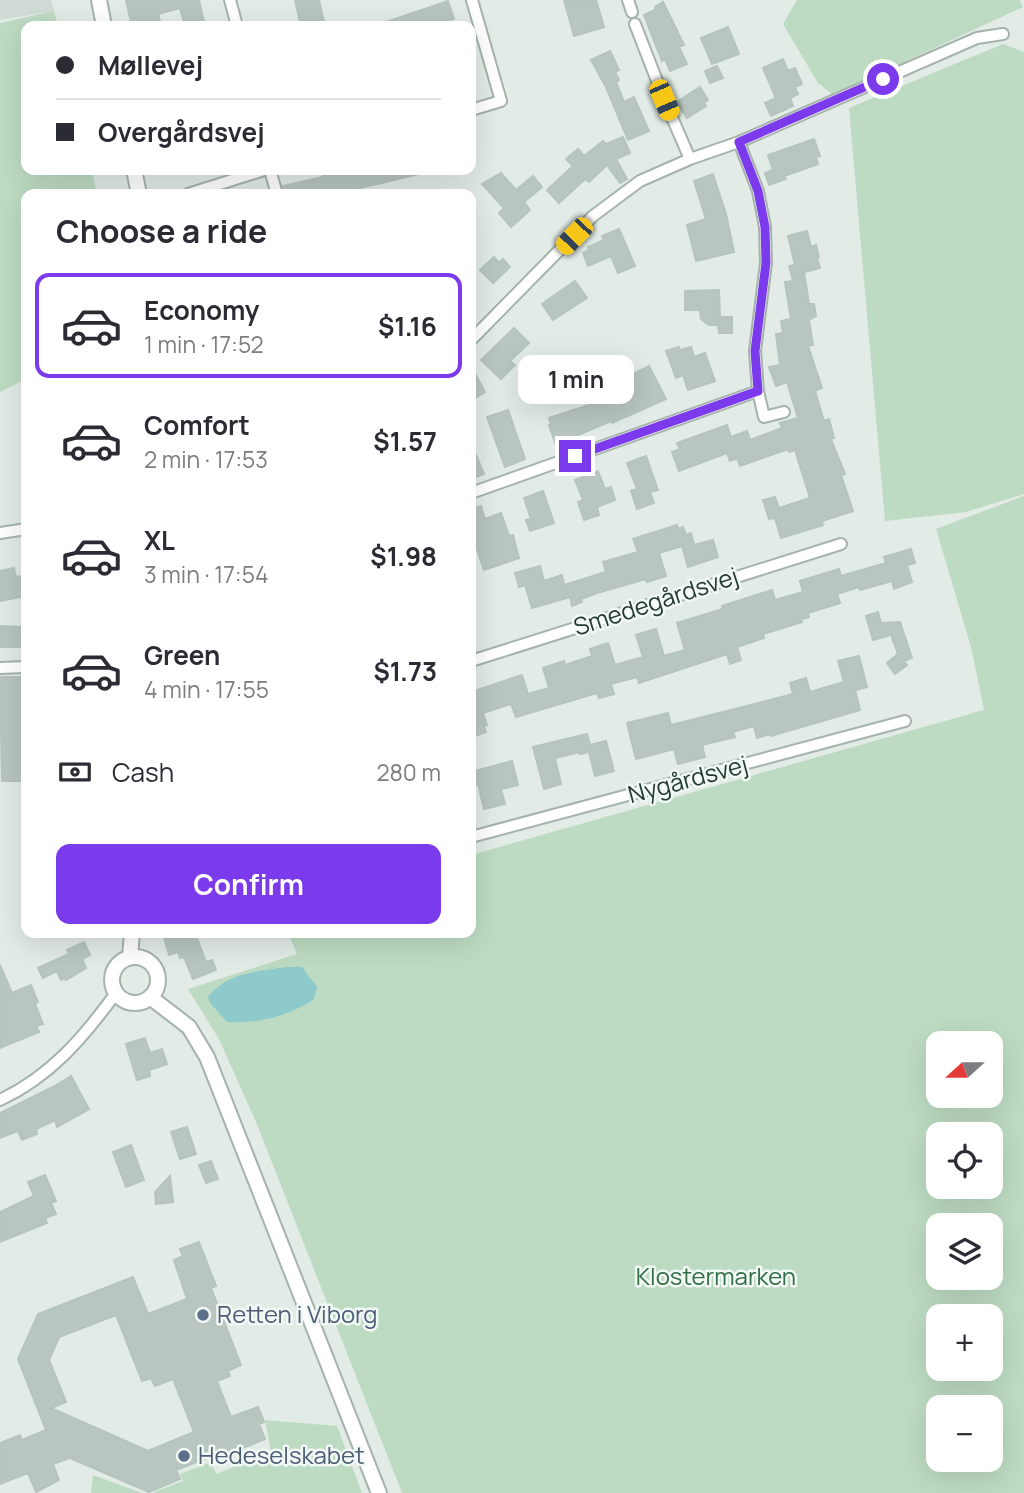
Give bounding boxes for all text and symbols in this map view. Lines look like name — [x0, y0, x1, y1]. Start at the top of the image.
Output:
text: Møllevej — [98, 47, 203, 83]
route start — [867, 63, 899, 95]
car — [647, 77, 682, 123]
text: Overgårdsvej — [98, 114, 265, 150]
text: Choose a ride — [56, 209, 267, 253]
car — [552, 214, 597, 258]
text: Economy — [144, 292, 259, 328]
icon: car — [60, 294, 123, 357]
text: $1.16 — [378, 308, 437, 344]
text: 1 min · 17:52 — [144, 328, 264, 360]
callout: 1 min — [517, 354, 633, 404]
text: 1 min — [548, 363, 604, 395]
text: Comfort — [144, 407, 250, 443]
icon: car — [60, 409, 123, 472]
text: $1.57 — [373, 423, 437, 459]
route end — [559, 440, 591, 472]
text: 2 min · 17:53 — [144, 443, 268, 475]
text: XL — [144, 522, 175, 558]
icon: car — [60, 524, 123, 587]
text: $1.98 — [370, 538, 437, 574]
text: 3 min · 17:54 — [144, 558, 269, 590]
street label: Smedegårdsvej — [569, 558, 742, 643]
text: Green — [144, 637, 220, 673]
icon: car — [60, 639, 123, 702]
text: $1.73 — [373, 653, 437, 689]
text: 4 min · 17:55 — [144, 673, 269, 705]
street label: Nygårdsvej — [624, 747, 751, 810]
icon: cash — [56, 753, 94, 791]
text: Cash — [112, 754, 174, 790]
text: 280 m — [376, 756, 441, 788]
button: Confirm — [56, 844, 441, 924]
north arrow — [926, 1031, 1003, 1108]
map controls — [926, 1031, 1003, 1472]
button: locate — [926, 1122, 1003, 1199]
button: layers — [926, 1213, 1003, 1290]
park label: Klostermarken — [636, 1259, 796, 1292]
place label: Retten i Viborg — [217, 1297, 377, 1330]
button: + — [926, 1304, 1003, 1381]
marker: Retten i Viborg — [195, 1307, 211, 1323]
button: − — [926, 1395, 1003, 1472]
place label: Hedeselskabet — [198, 1438, 365, 1471]
marker: Hedeselskabet — [176, 1448, 192, 1464]

